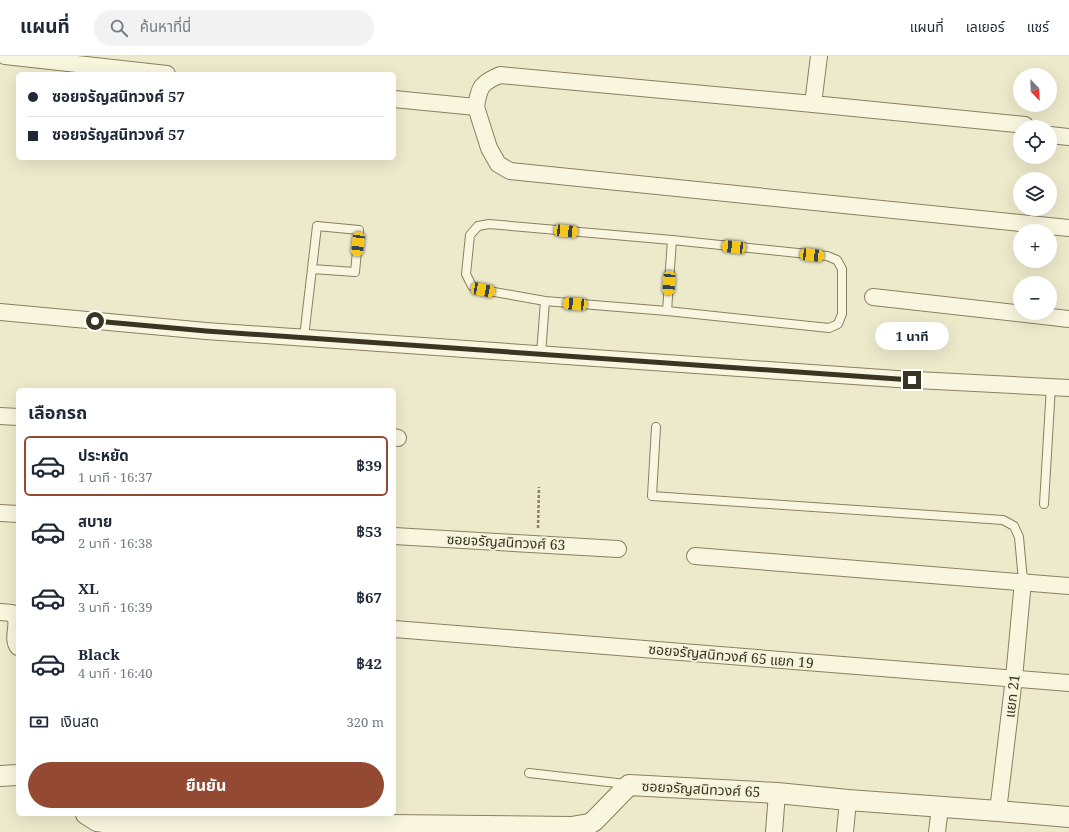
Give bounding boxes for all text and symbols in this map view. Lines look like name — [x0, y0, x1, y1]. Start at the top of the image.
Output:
search box — [94, 10, 374, 46]
text: แผนที่ — [20, 13, 70, 39]
text: ค้นหาที่นี่ — [140, 16, 191, 36]
icon: search — [108, 17, 130, 39]
text: แผนที่ — [910, 17, 944, 36]
text: เลเยอร์ — [966, 17, 1005, 36]
text: แชร์ — [1027, 17, 1049, 36]
north arrow — [1013, 68, 1057, 112]
map controls — [1013, 68, 1057, 320]
text: ซอยจรัญสนิทวงศ์ 57 — [52, 86, 185, 106]
button: locate — [1013, 120, 1057, 164]
text: ซอยจรัญสนิทวงศ์ 57 — [52, 124, 185, 144]
button: layers — [1013, 172, 1057, 216]
car — [554, 224, 578, 238]
button: + — [1013, 224, 1057, 268]
car — [351, 231, 365, 257]
car — [721, 240, 747, 254]
car — [799, 248, 825, 262]
car — [662, 271, 676, 295]
button: − — [1013, 276, 1057, 320]
car — [470, 282, 496, 298]
car — [563, 297, 587, 311]
route start — [86, 312, 104, 330]
callout: 1 นาที — [875, 322, 949, 350]
text: 1 นาที — [895, 327, 929, 345]
route end — [903, 371, 921, 389]
text: เลือกรถ — [28, 400, 87, 424]
text: ประหยัด — [78, 445, 129, 465]
icon: car — [30, 448, 66, 484]
text: ฿39 — [356, 455, 382, 475]
text: 1 นาที · 16:37 — [78, 468, 153, 486]
text: สบาย — [78, 511, 112, 531]
icon: car — [30, 514, 66, 550]
text: ฿53 — [356, 521, 382, 541]
street label: ซอยจรัญสนิทวงศ์ 63 — [446, 529, 566, 554]
text: 2 นาที · 16:38 — [78, 534, 153, 552]
text: XL — [78, 578, 99, 598]
icon: car — [30, 580, 66, 616]
text: ฿67 — [356, 587, 382, 607]
text: 3 นาที · 16:39 — [78, 598, 153, 616]
street label: ซอยจรัญสนิทวงศ์ 65 แยก 19 — [648, 639, 815, 672]
text: Black — [78, 644, 120, 664]
icon: car — [30, 646, 66, 682]
text: ฿42 — [356, 653, 382, 673]
text: 4 นาที · 16:40 — [78, 664, 153, 682]
street label: แยก 21 — [999, 673, 1024, 719]
icon: cash — [28, 711, 50, 733]
text: เงินสด — [60, 711, 99, 731]
text: 320 m — [347, 713, 384, 731]
button: ยืนยัน — [28, 762, 384, 808]
street label: ซอยจรัญสนิทวงศ์ 65 — [641, 776, 761, 801]

